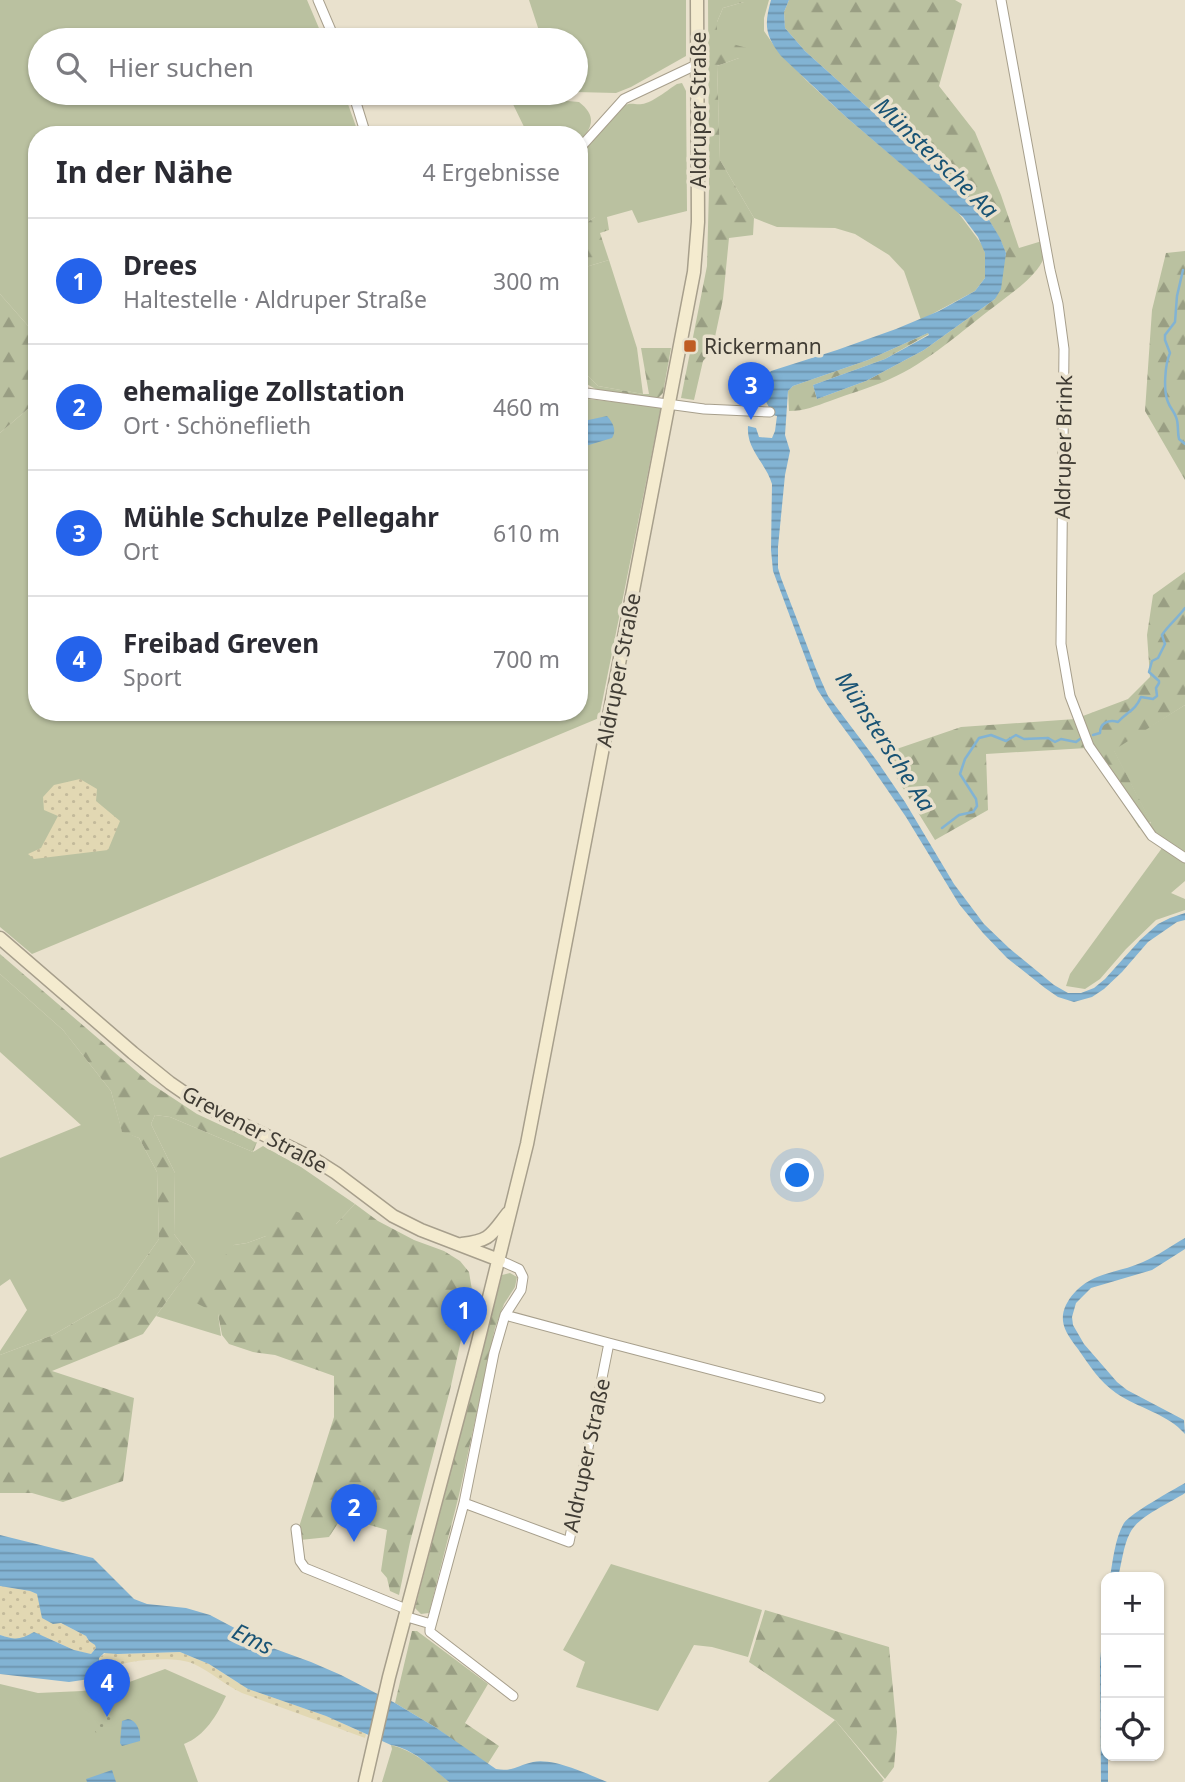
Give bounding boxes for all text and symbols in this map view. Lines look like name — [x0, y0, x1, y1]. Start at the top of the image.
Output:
search box — [28, 28, 588, 105]
street label: Aldruper Straße — [684, 32, 712, 188]
icon: search — [52, 48, 90, 86]
text: Hier suchen — [108, 49, 254, 85]
water label: Münstersche Aa — [868, 89, 1006, 225]
text: In der Nähe — [56, 151, 233, 192]
text: 4 Ergebnisse — [422, 156, 560, 188]
text: Drees — [123, 247, 197, 283]
text: 1 — [72, 265, 86, 297]
text: 300 m — [493, 265, 560, 297]
text: Haltestelle · Aldruper Straße — [123, 283, 427, 315]
place label: Rickermann — [704, 332, 822, 360]
marker: Rickermann — [682, 338, 698, 354]
pin: 3 — [728, 362, 774, 420]
text: ehemalige Zollstation — [123, 373, 405, 409]
street label: Aldruper Brink — [1048, 374, 1078, 519]
text: 2 — [72, 391, 86, 423]
text: 460 m — [493, 391, 560, 423]
text: Ort · Schöneflieth — [123, 409, 311, 441]
text: Mühle Schulze Pellegahr — [123, 499, 439, 535]
text: 3 — [72, 517, 86, 549]
text: 610 m — [493, 517, 560, 549]
text: Ort — [123, 535, 159, 567]
street label: Aldruper Straße — [589, 590, 647, 750]
text: Freibad Greven — [123, 625, 319, 661]
text: 4 — [72, 643, 86, 675]
text: 700 m — [493, 643, 560, 675]
text: Sport — [123, 661, 182, 693]
water label: Münstersche Aa — [829, 665, 943, 817]
street label: Grevener Straße — [177, 1079, 333, 1179]
your location — [780, 1158, 814, 1192]
pin: 1 — [441, 1287, 487, 1345]
street label: Aldruper Straße — [556, 1376, 616, 1534]
pin: 2 — [331, 1484, 377, 1542]
map controls — [1101, 1572, 1164, 1761]
button: + — [1101, 1572, 1164, 1635]
water label: Ems — [227, 1614, 279, 1662]
button: − — [1101, 1635, 1164, 1698]
pin: 4 — [84, 1659, 130, 1717]
button: locate — [1101, 1698, 1164, 1761]

